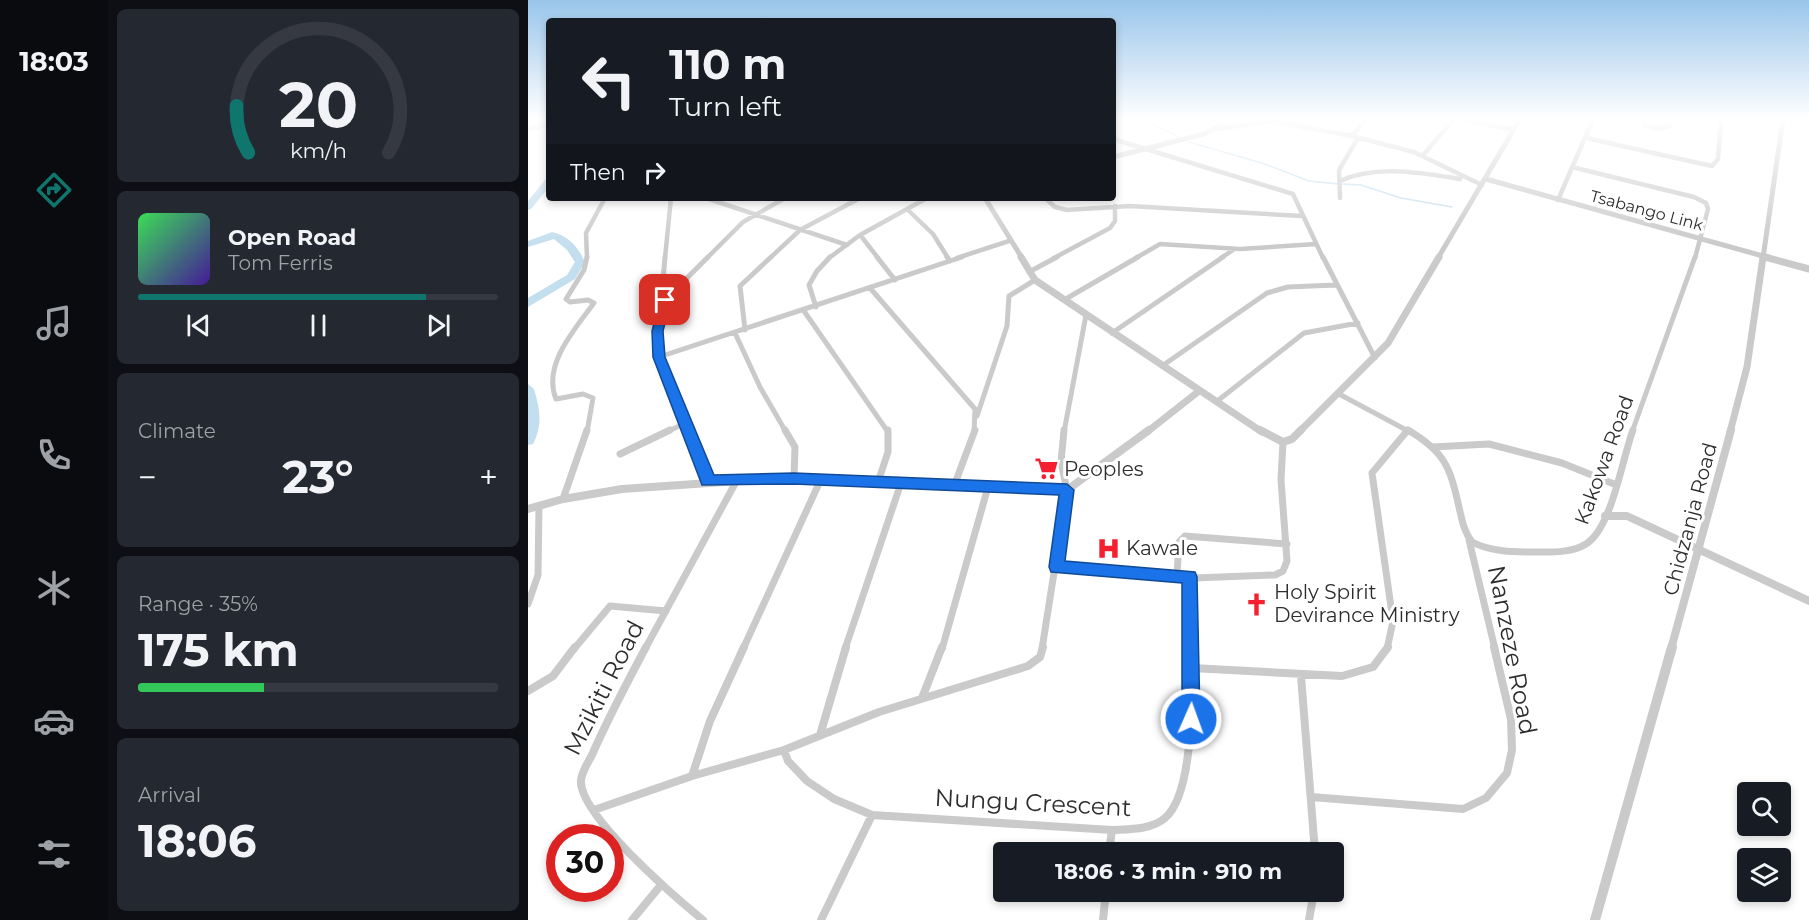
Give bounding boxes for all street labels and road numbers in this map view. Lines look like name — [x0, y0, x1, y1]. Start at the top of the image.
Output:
street label: Tsabango Link — [1588, 186, 1706, 235]
street label: Kakowa Road — [1569, 392, 1639, 528]
street label: Chidzanja Road — [1658, 440, 1722, 598]
street label: Nanzeze Road — [1482, 563, 1543, 737]
street label: Mzikiti Road — [557, 615, 650, 760]
street label: Nungu Crescent — [934, 783, 1132, 822]

